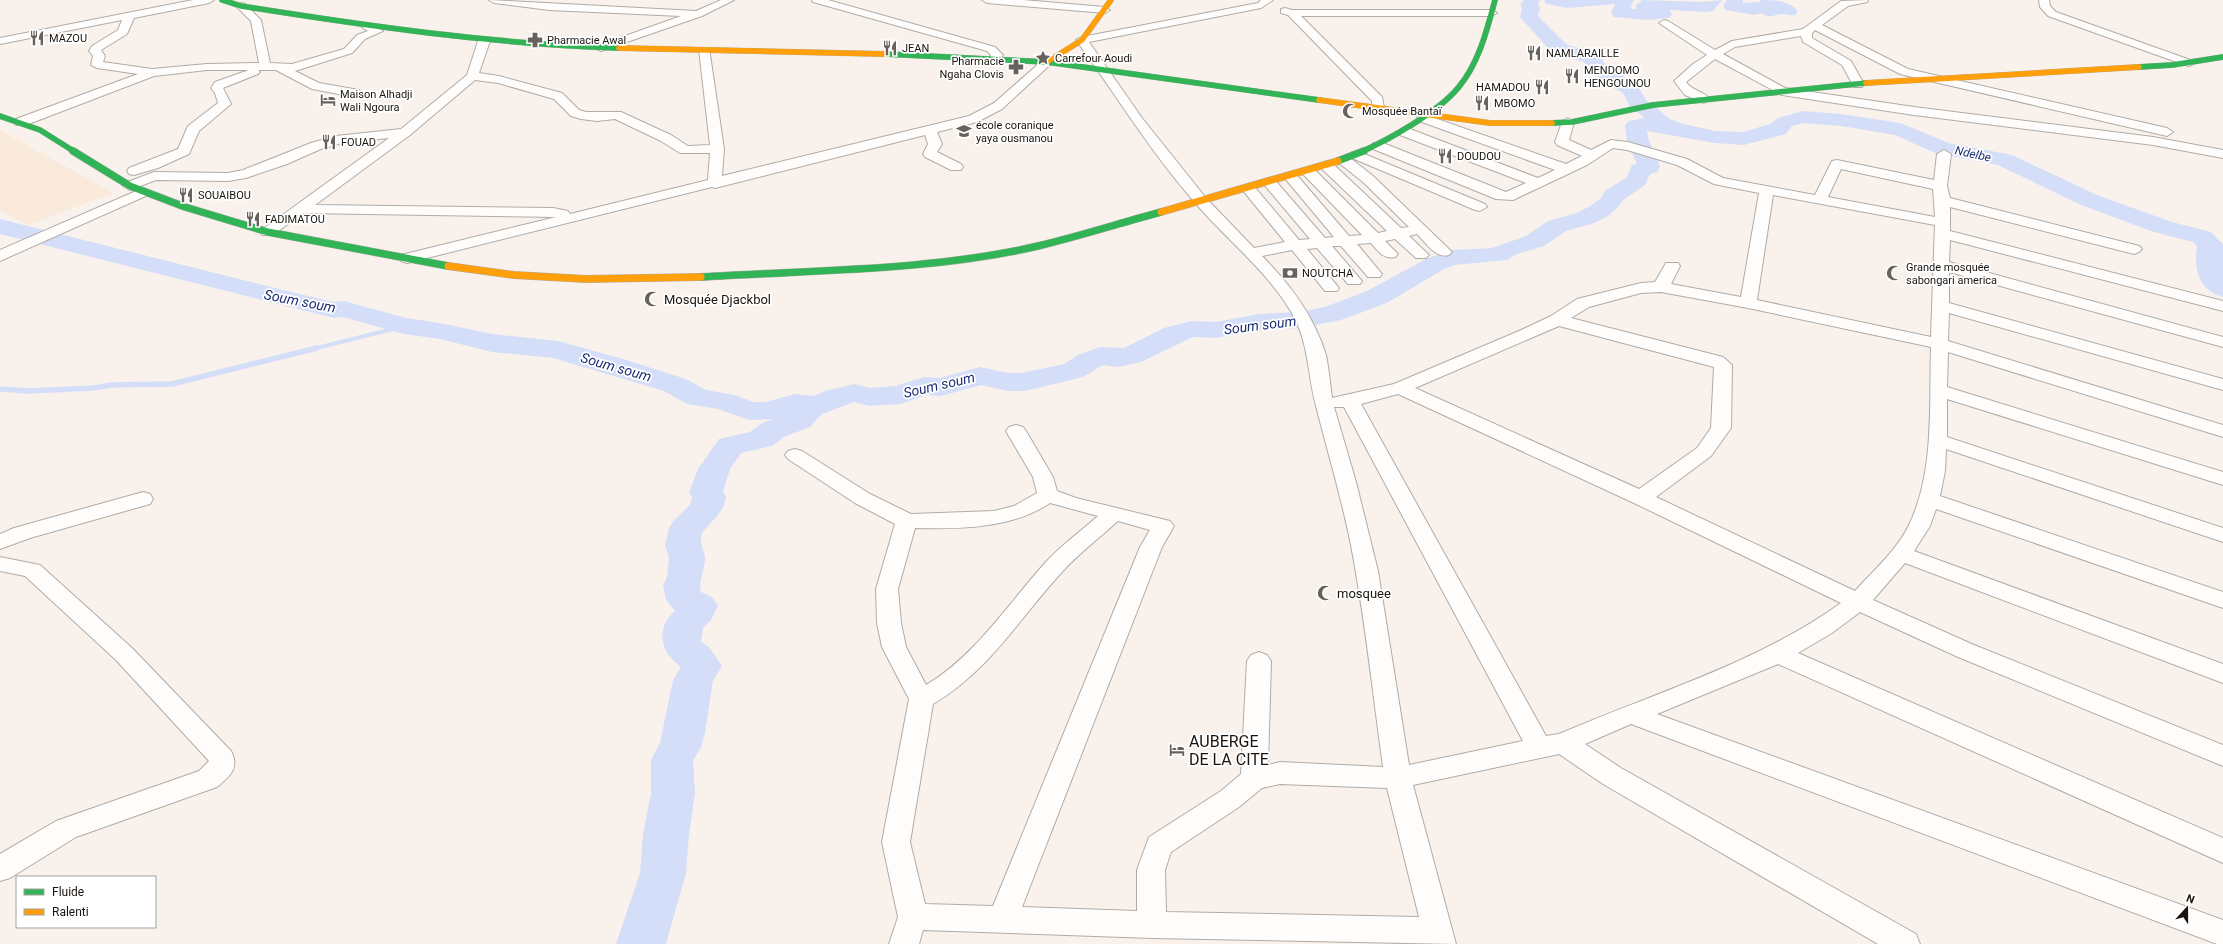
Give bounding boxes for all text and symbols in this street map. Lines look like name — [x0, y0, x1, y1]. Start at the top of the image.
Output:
restaurant icon: MAZOU — [28, 29, 46, 47]
pharmacy icon: Pharmacie Awal — [526, 31, 544, 49]
place label: MAZOU — [49, 32, 87, 45]
place label: Pharmacie Awal — [547, 34, 626, 47]
restaurant icon: JEAN — [881, 39, 899, 57]
place label: JEAN — [902, 42, 929, 55]
restaurant icon: NAMLARAILLE — [1525, 44, 1543, 62]
place label: NAMLARAILLE — [1546, 47, 1619, 60]
place icon: Carrefour Aoudi — [1034, 49, 1052, 67]
place label: Carrefour Aoudi — [1055, 52, 1132, 65]
place label: Pharmacie Ngaha Clovis — [940, 55, 1004, 81]
pharmacy icon: Pharmacie Ngaha Clovis — [1007, 58, 1025, 76]
place label: MENDOMO HENGOUNOU — [1584, 64, 1651, 90]
restaurant icon: MENDOMO HENGOUNOU — [1563, 67, 1581, 85]
restaurant icon: HAMADOU — [1533, 78, 1551, 96]
place label: HAMADOU — [1476, 81, 1530, 94]
place label: Maison Alhadji Wali Ngoura — [340, 88, 412, 114]
hotel icon: Maison Alhadji Wali Ngoura — [319, 91, 337, 109]
restaurant icon: MBOMO — [1473, 94, 1491, 112]
place label: MBOMO — [1494, 97, 1535, 110]
mosque icon: Mosquée Bantaï — [1341, 102, 1359, 120]
place label: Mosquée Bantaï — [1362, 105, 1443, 118]
place label: école coranique yaya ousmanou — [976, 119, 1054, 145]
school or university icon: école coranique yaya ousmanou — [955, 122, 973, 140]
restaurant icon: FOUAD — [320, 133, 338, 151]
place label: FOUAD — [341, 136, 376, 149]
water label: Ndelbe — [1954, 143, 1992, 165]
restaurant icon: DOUDOU — [1436, 147, 1454, 165]
place label: DOUDOU — [1457, 150, 1501, 163]
restaurant icon: SOUAIBOU — [177, 186, 195, 204]
place label: SOUAIBOU — [198, 189, 251, 202]
restaurant icon: FADIMATOU — [244, 210, 262, 228]
place label: FADIMATOU — [265, 213, 325, 226]
place label: Grande mosquée sabongari america — [1906, 261, 1997, 287]
bank icon: NOUTCHA — [1281, 264, 1299, 282]
mosque icon: Grande mosquée sabongari america — [1885, 264, 1903, 282]
place label: NOUTCHA — [1302, 267, 1354, 280]
water label: Soum soum — [263, 286, 337, 316]
mosque icon: Mosquée Djackbol — [643, 290, 661, 308]
place label: Mosquée Djackbol — [664, 292, 771, 307]
water label: Soum soum — [1223, 313, 1297, 337]
water label: Soum soum — [579, 349, 653, 385]
water label: Soum soum — [902, 369, 976, 401]
mosque icon: mosquee — [1316, 584, 1334, 602]
place label: mosquee — [1337, 586, 1391, 601]
place label: AUBERGE DE LA CITE — [1189, 732, 1269, 769]
hotel icon: AUBERGE DE LA CITE — [1168, 741, 1186, 759]
legend — [16, 876, 156, 928]
text: Fluide — [52, 885, 84, 899]
north arrow — [2167, 888, 2207, 928]
text: N — [2184, 892, 2197, 907]
text: Ralenti — [52, 905, 89, 919]

